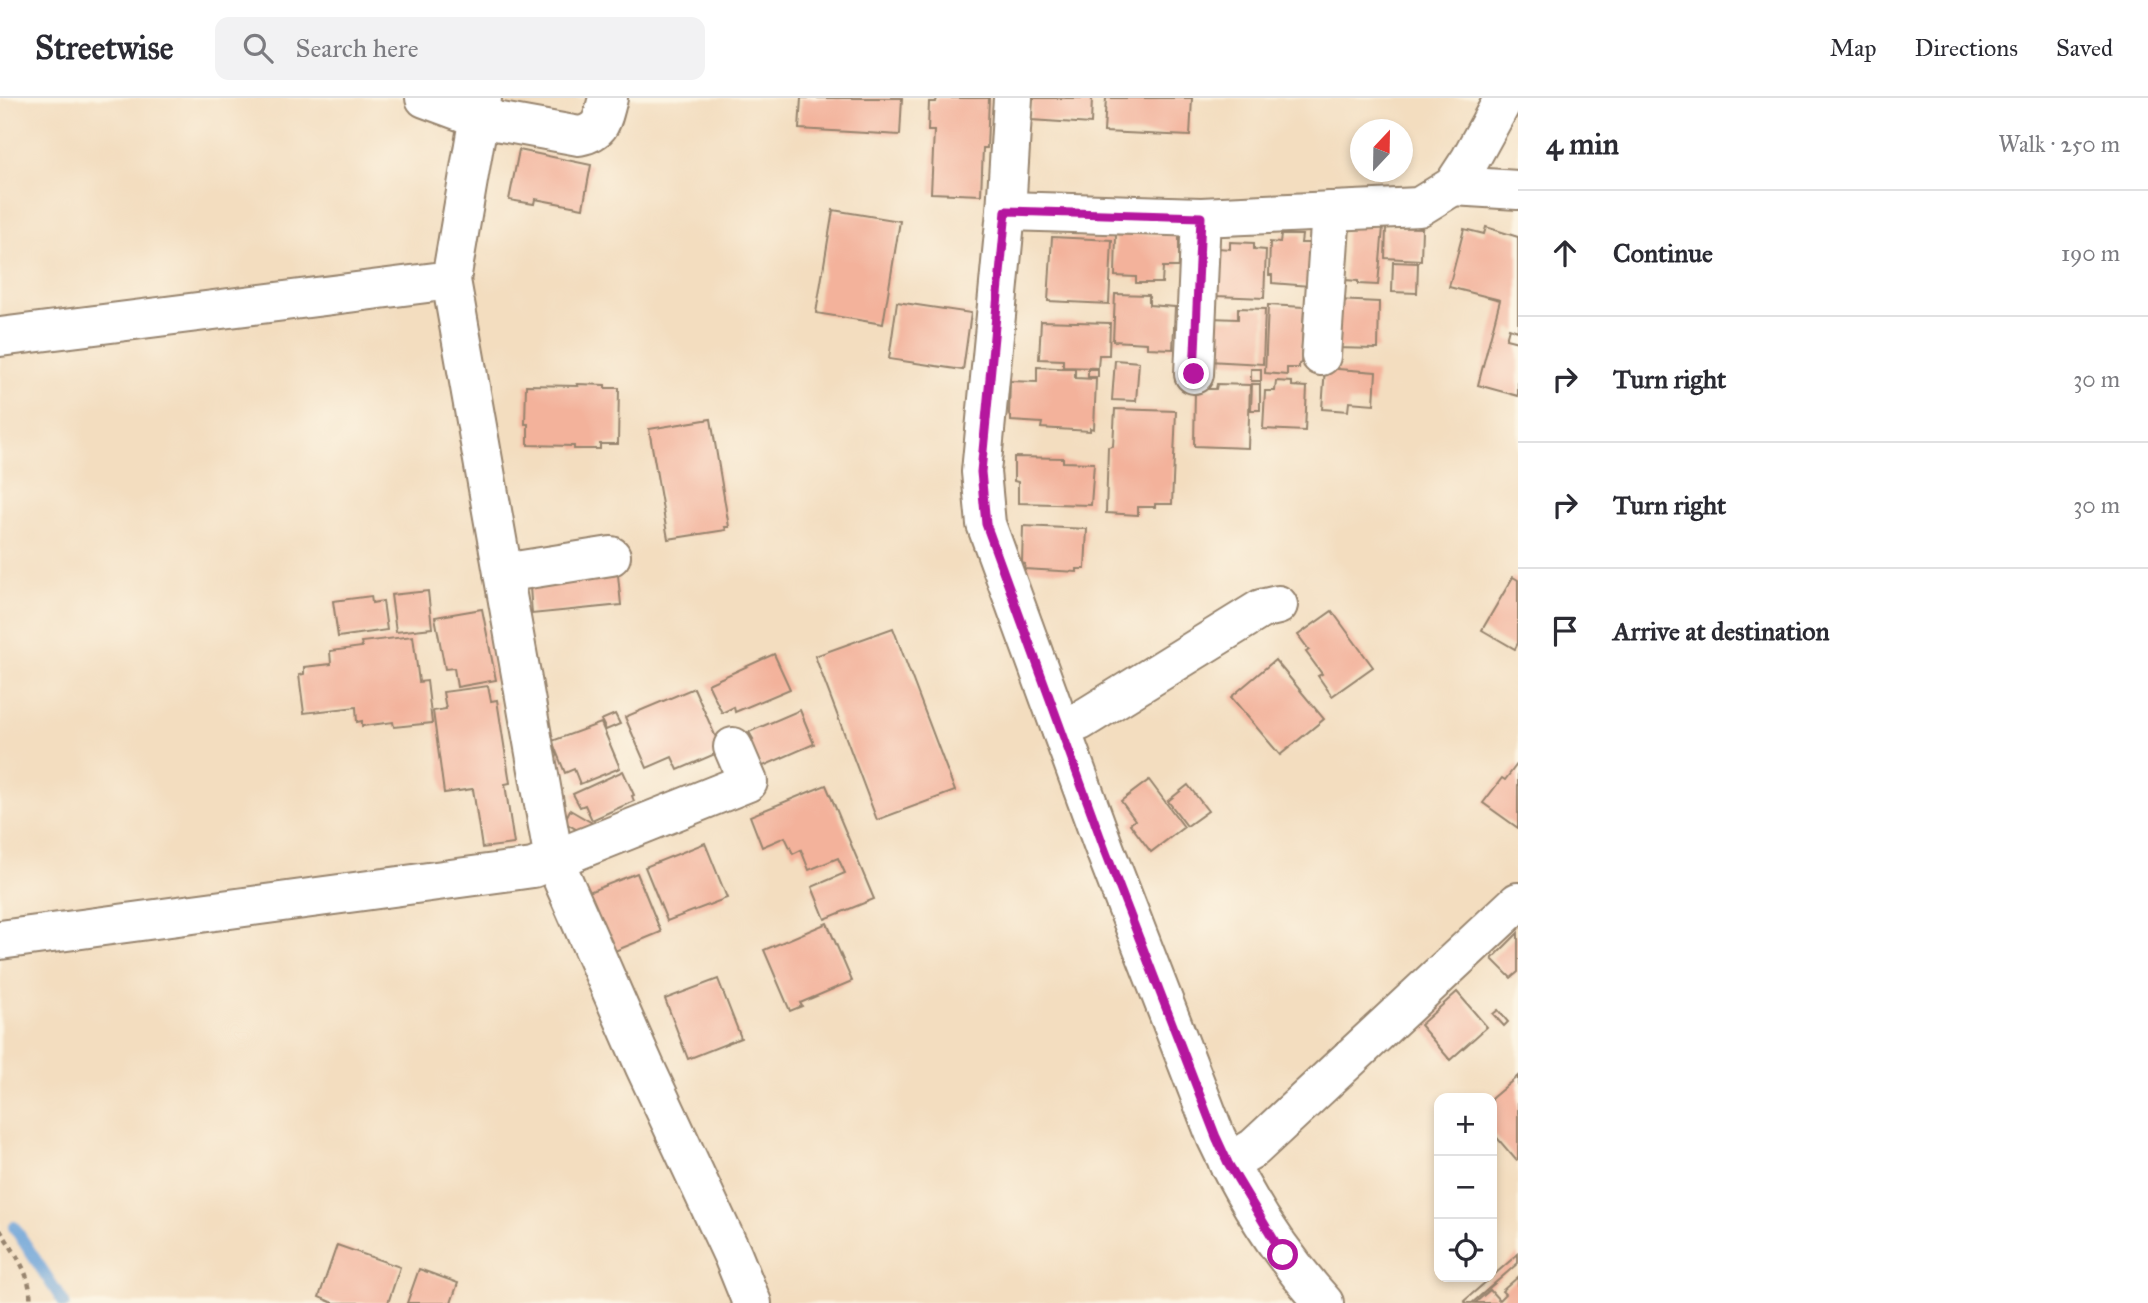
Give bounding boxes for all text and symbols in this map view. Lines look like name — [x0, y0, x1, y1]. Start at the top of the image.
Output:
search box — [215, 17, 705, 80]
text: Streetwise — [35, 28, 173, 68]
icon: search — [239, 29, 277, 67]
text: Search here — [295, 32, 418, 64]
text: Map — [1830, 33, 1877, 63]
text: Directions — [1915, 33, 2018, 63]
text: Saved — [2056, 33, 2113, 63]
north arrow — [1350, 119, 1413, 182]
text: 4 min — [1546, 126, 1619, 162]
text: Walk · 250 m — [1998, 130, 2120, 158]
icon: ahead — [1546, 234, 1584, 272]
text: Continue — [1613, 237, 1713, 269]
text: 190 m — [2061, 239, 2120, 267]
route end — [1178, 358, 1209, 389]
icon: right — [1546, 360, 1584, 398]
text: Turn right — [1613, 363, 1726, 395]
text: 30 m — [2073, 365, 2120, 393]
icon: right — [1546, 486, 1584, 524]
text: Turn right — [1613, 489, 1726, 521]
text: 30 m — [2073, 491, 2120, 519]
icon: arrive — [1546, 612, 1584, 650]
text: Arrive at destination — [1613, 615, 1830, 647]
map controls — [1434, 1093, 1497, 1282]
button: + — [1434, 1093, 1497, 1156]
button: − — [1434, 1156, 1497, 1219]
button: locate — [1434, 1219, 1497, 1282]
route start — [1267, 1239, 1298, 1270]

